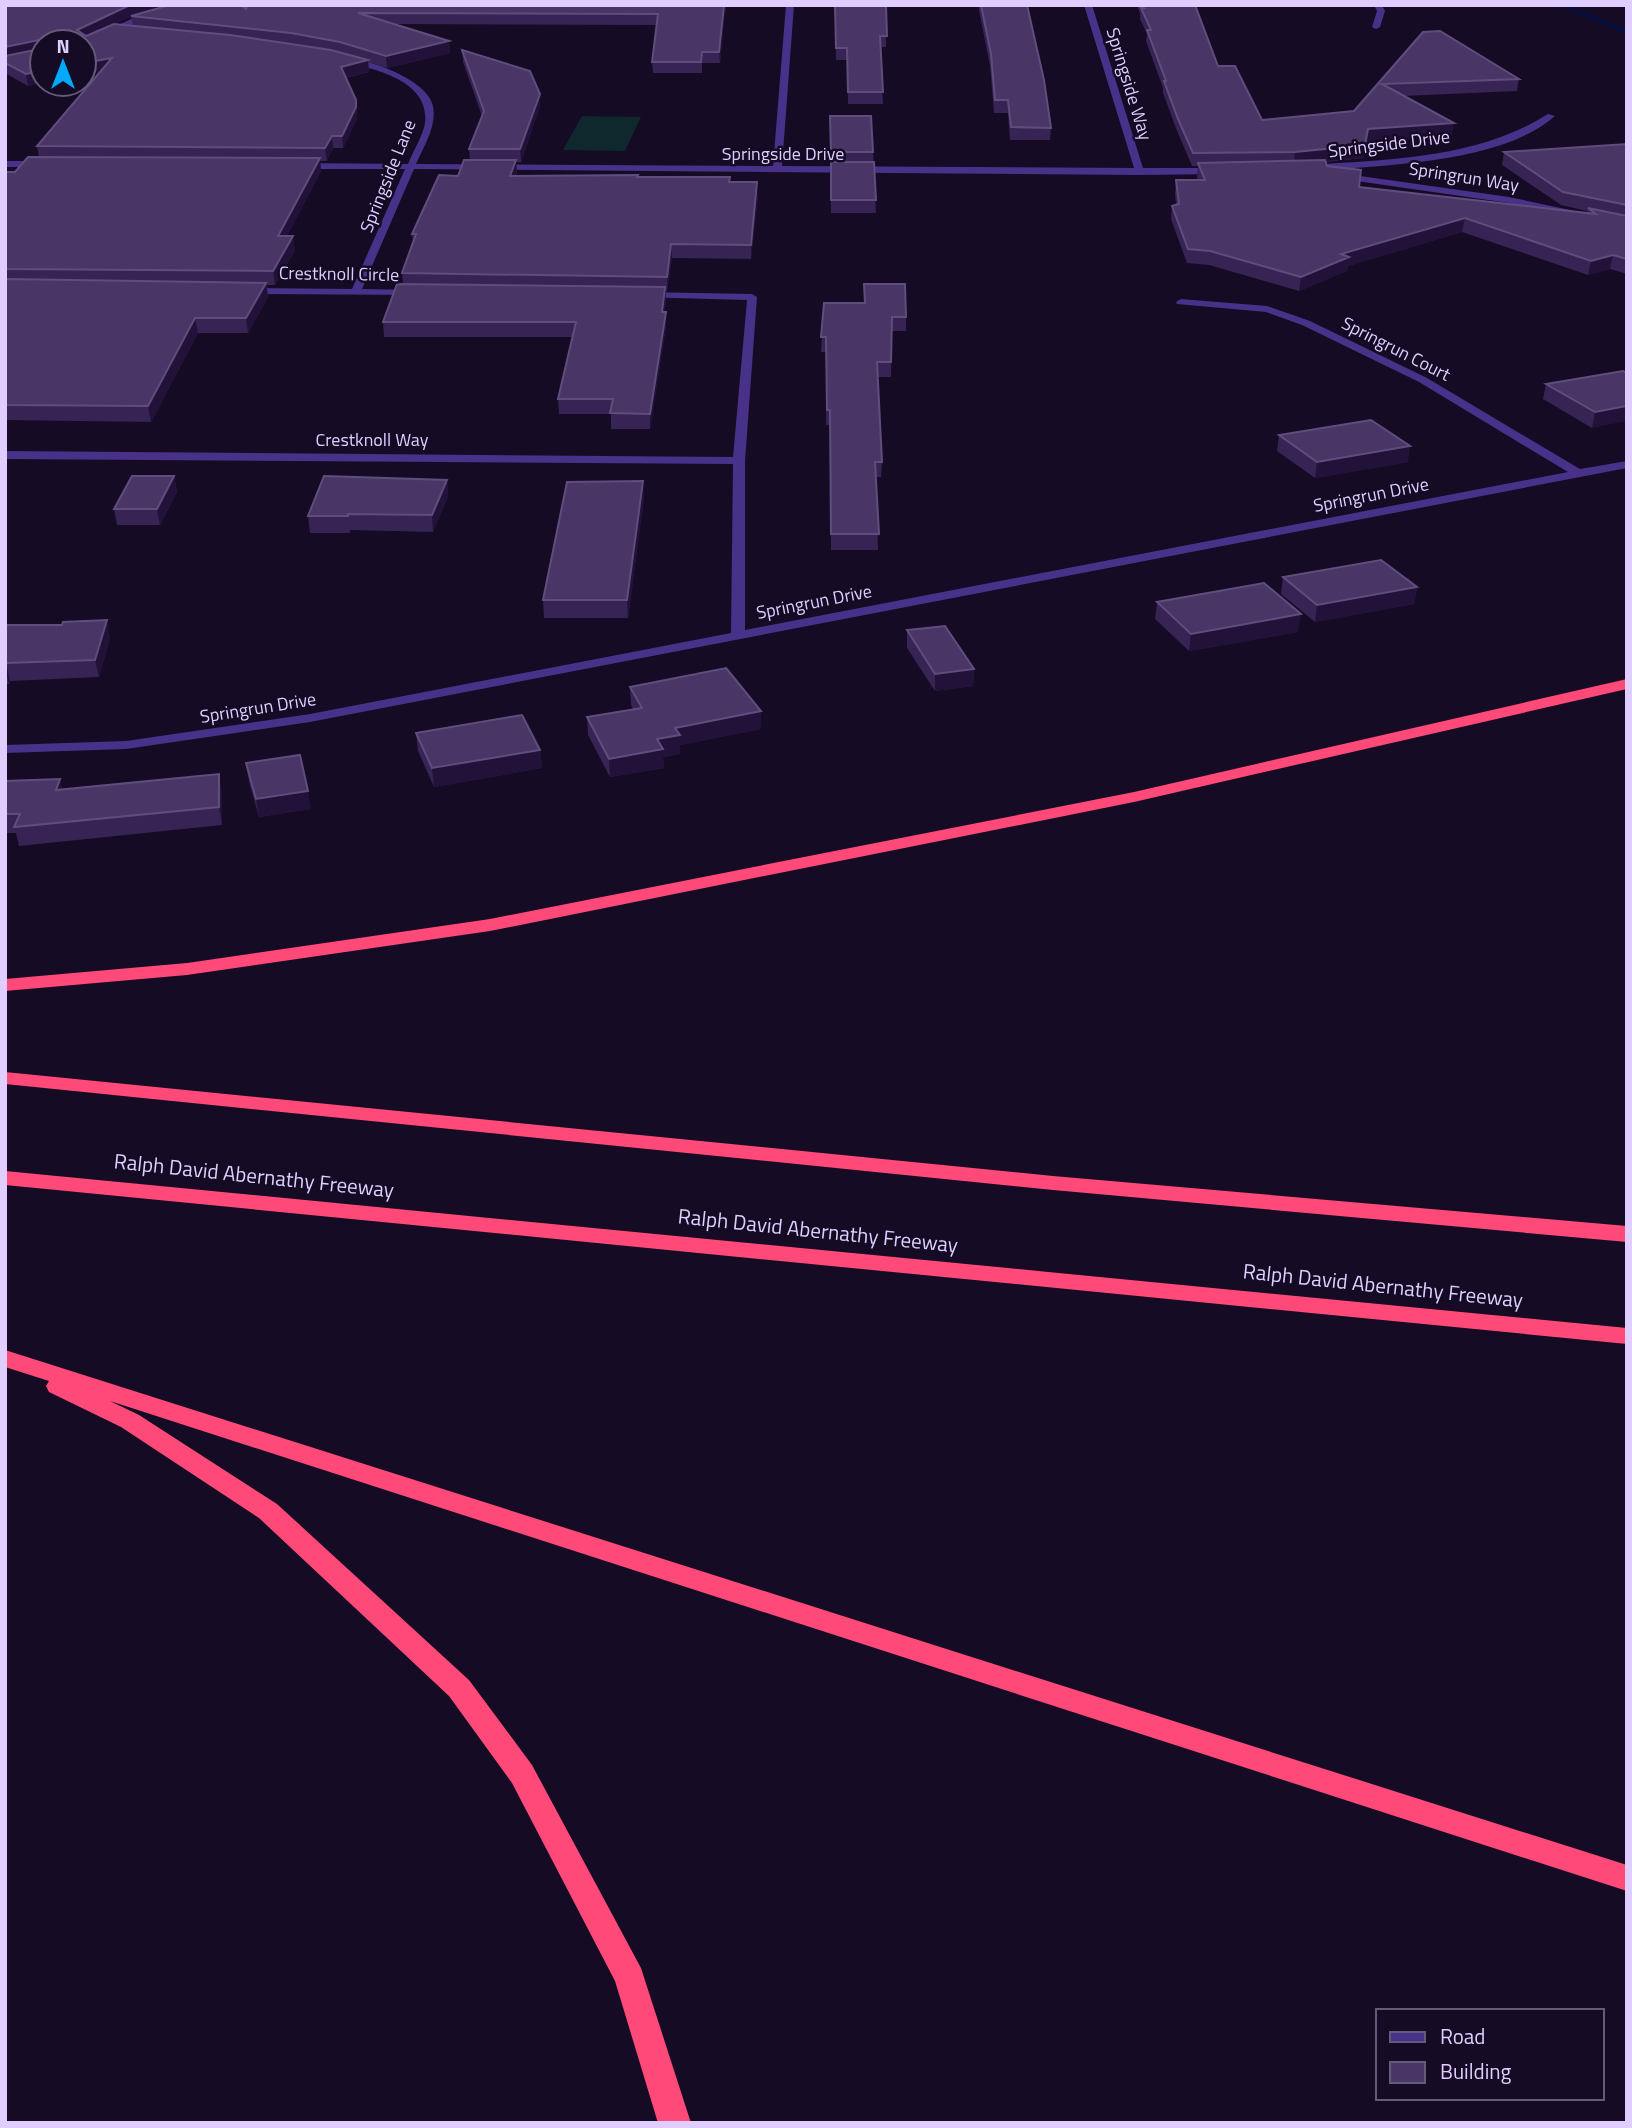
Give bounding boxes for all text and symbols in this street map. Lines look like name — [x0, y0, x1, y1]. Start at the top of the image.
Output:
street label: Springside Way — [1100, 24, 1160, 144]
north arrow — [28, 28, 98, 98]
text: N — [56, 31, 70, 60]
street label: Springside Lane — [353, 115, 422, 236]
street label: Springside Drive — [1326, 123, 1451, 164]
street label: Springside Drive — [722, 140, 844, 167]
street label: Springrun Way — [1407, 154, 1521, 199]
street label: Crestknoll Circle — [279, 259, 399, 288]
street label: Springrun Court — [1337, 310, 1456, 388]
street label: Crestknoll Way — [316, 426, 429, 453]
street label: Springrun Drive — [1311, 470, 1431, 519]
street label: Springrun Drive — [754, 577, 874, 626]
street label: Springrun Drive — [198, 685, 318, 730]
street label: Ralph David Abernathy Freeway — [112, 1144, 396, 1206]
street label: Ralph David Abernathy Freeway — [676, 1199, 960, 1261]
street label: Ralph David Abernathy Freeway — [1241, 1254, 1525, 1316]
legend — [1376, 2009, 1604, 2100]
text: Road — [1440, 2020, 1485, 2052]
text: Building — [1440, 2055, 1512, 2087]

